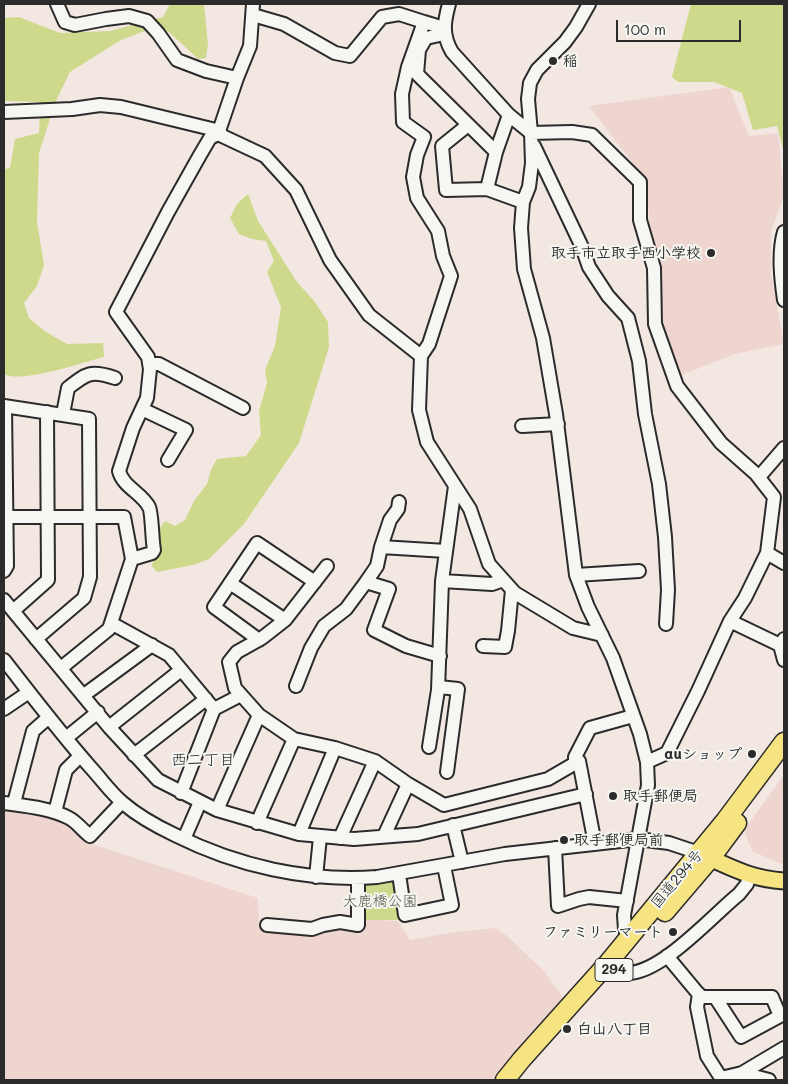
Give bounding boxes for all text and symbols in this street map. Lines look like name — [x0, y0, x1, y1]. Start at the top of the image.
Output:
scale bar — [618, 10, 743, 42]
text: 100 m — [624, 19, 666, 39]
place label: 稲 — [563, 52, 578, 70]
marker: 稲 — [547, 55, 559, 67]
place label: 取手市立取手西小学校 — [551, 244, 701, 262]
marker: 取手市立取手西小学校 — [705, 247, 717, 259]
place label: auショップ — [664, 745, 742, 763]
marker: auショップ — [746, 748, 758, 760]
district label: 西二丁目 — [171, 750, 235, 770]
place label: 取手郵便局 — [623, 787, 698, 805]
marker: 取手郵便局 — [607, 790, 619, 802]
place label: 取手郵便局前 — [574, 831, 664, 849]
marker: 取手郵便局前 — [558, 834, 570, 846]
street label: 国道294号 — [647, 846, 707, 912]
park label: 大鹿橋公園 — [343, 892, 417, 910]
place label: ファミリーマート — [543, 923, 663, 941]
marker: ファミリーマート — [667, 926, 679, 938]
road number: 294 — [595, 958, 633, 982]
place label: 白山八丁目 — [577, 1020, 652, 1038]
marker: 白山八丁目 — [561, 1023, 573, 1035]

